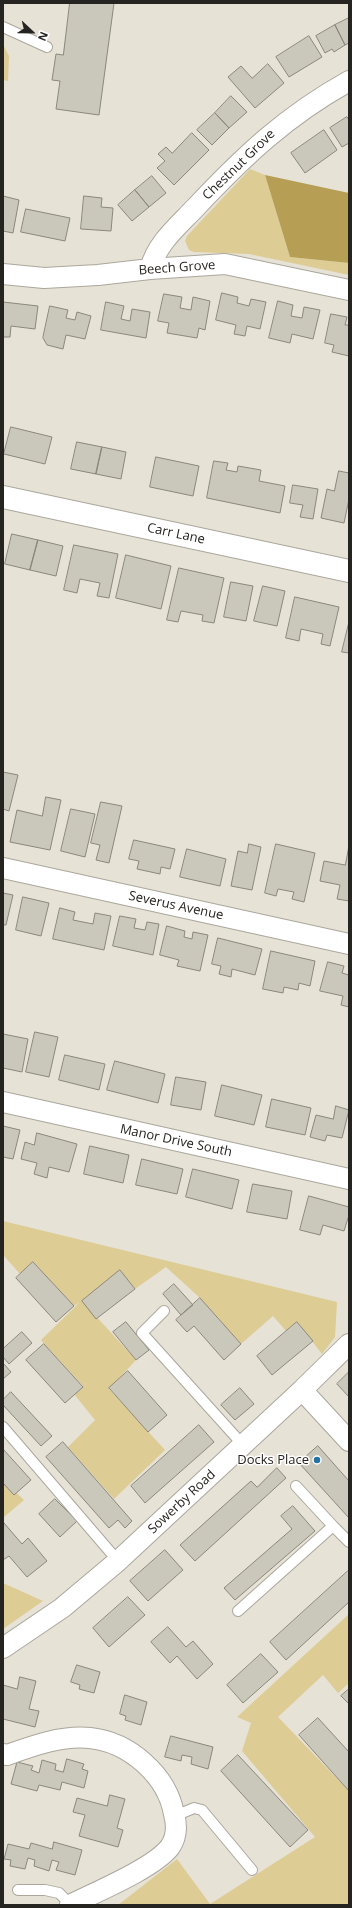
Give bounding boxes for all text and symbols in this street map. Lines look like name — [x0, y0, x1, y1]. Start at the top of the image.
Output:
north arrow — [12, 12, 52, 52]
text: N — [35, 30, 52, 44]
street label: Chestnut Grove — [200, 127, 278, 203]
street label: Beech Grove — [138, 258, 216, 278]
street label: Carr Lane — [146, 520, 206, 548]
street label: Severus Avenue — [127, 888, 225, 924]
street label: Manor Drive South — [119, 1122, 233, 1160]
place label: Docks Place — [237, 1452, 309, 1468]
marker: Docks Place — [312, 1455, 322, 1465]
street label: Sowerby Road — [145, 1467, 219, 1537]

